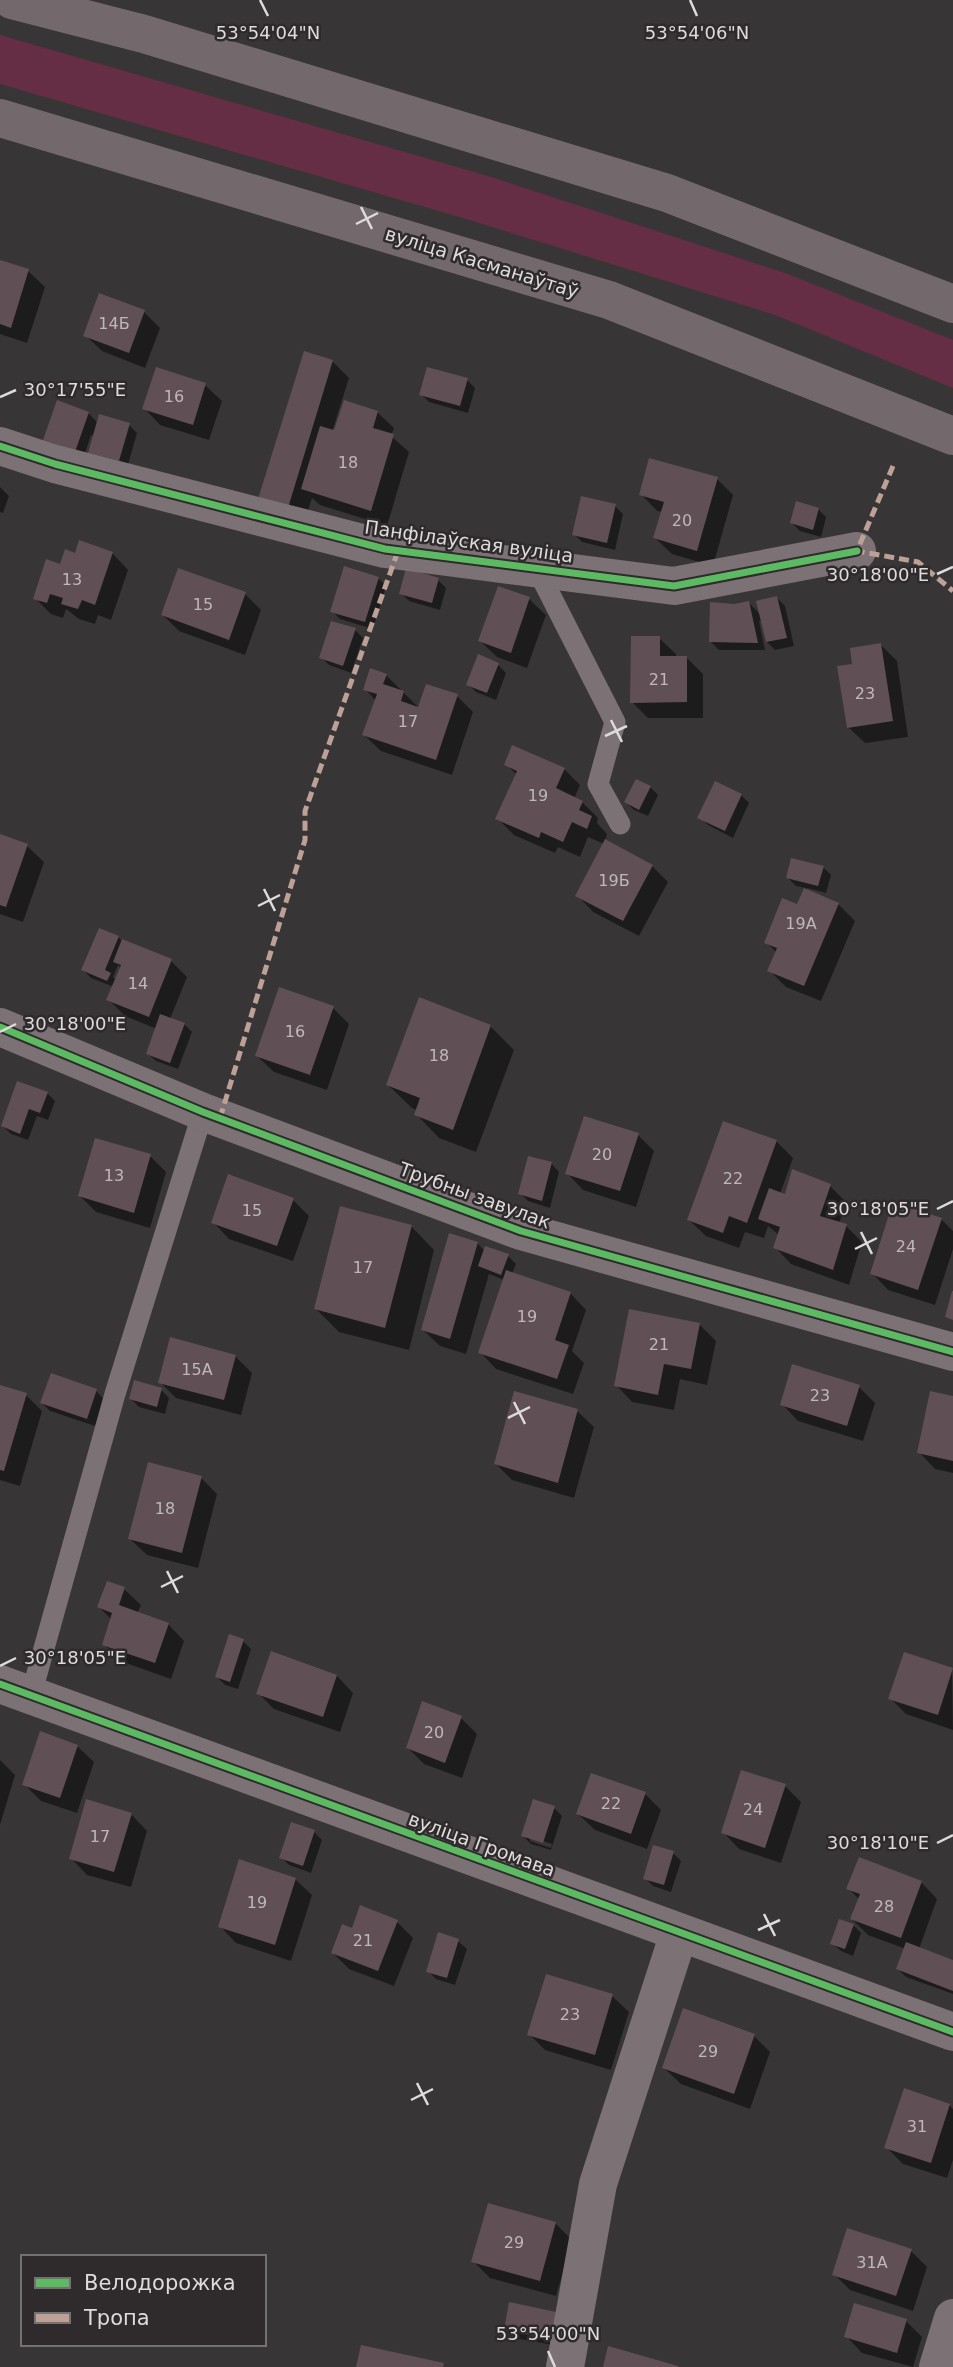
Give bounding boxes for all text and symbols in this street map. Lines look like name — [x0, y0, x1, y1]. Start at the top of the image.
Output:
text: 53°54'04"N — [216, 22, 320, 43]
text: 53°54'06"N — [645, 22, 749, 43]
street label: вуліца Касманаўтаў — [383, 222, 581, 302]
house number: 14Б — [98, 314, 130, 333]
text: 30°17'55"E — [24, 379, 126, 400]
house number: 16 — [164, 387, 184, 406]
house number: 18 — [338, 453, 358, 472]
house number: 20 — [672, 511, 692, 530]
street label: Панфілаўская вуліца — [363, 515, 575, 567]
text: 30°18'00"E — [827, 564, 929, 585]
house number: 13 — [62, 570, 82, 589]
house number: 15 — [193, 595, 213, 614]
house number: 21 — [649, 670, 669, 689]
house number: 23 — [855, 684, 875, 703]
house number: 17 — [398, 712, 418, 731]
house number: 19 — [528, 786, 548, 805]
house number: 19Б — [598, 871, 630, 890]
house number: 19А — [785, 914, 817, 933]
house number: 14 — [128, 974, 148, 993]
text: 30°18'00"E — [24, 1013, 126, 1034]
house number: 16 — [285, 1022, 305, 1041]
house number: 18 — [429, 1046, 449, 1065]
house number: 20 — [592, 1145, 612, 1164]
street label: Трубны завулак — [395, 1157, 554, 1233]
house number: 13 — [104, 1166, 124, 1185]
house number: 22 — [723, 1169, 743, 1188]
text: 30°18'05"E — [827, 1198, 929, 1219]
house number: 15 — [242, 1201, 262, 1220]
house number: 24 — [896, 1237, 916, 1256]
house number: 17 — [353, 1258, 373, 1277]
house number: 19 — [517, 1307, 537, 1326]
house number: 21 — [649, 1335, 669, 1354]
house number: 15А — [181, 1360, 213, 1379]
house number: 23 — [810, 1386, 830, 1405]
house number: 18 — [155, 1499, 175, 1518]
text: 30°18'05"E — [24, 1647, 126, 1668]
house number: 20 — [424, 1723, 444, 1742]
house number: 22 — [601, 1794, 621, 1813]
house number: 24 — [743, 1800, 763, 1819]
street label: вуліца Громава — [406, 1807, 558, 1881]
house number: 17 — [90, 1827, 110, 1846]
text: 30°18'10"E — [827, 1832, 929, 1853]
house number: 19 — [247, 1893, 267, 1912]
house number: 28 — [874, 1897, 894, 1916]
house number: 21 — [353, 1931, 373, 1950]
house number: 23 — [560, 2005, 580, 2024]
house number: 29 — [698, 2042, 718, 2061]
house number: 31 — [907, 2117, 927, 2136]
house number: 29 — [504, 2233, 524, 2252]
house number: 31А — [856, 2253, 888, 2272]
legend — [21, 2255, 266, 2346]
text: Велодорожка — [84, 2271, 236, 2295]
text: Тропа — [83, 2306, 150, 2330]
text: 53°54'00"N — [496, 2323, 600, 2344]

